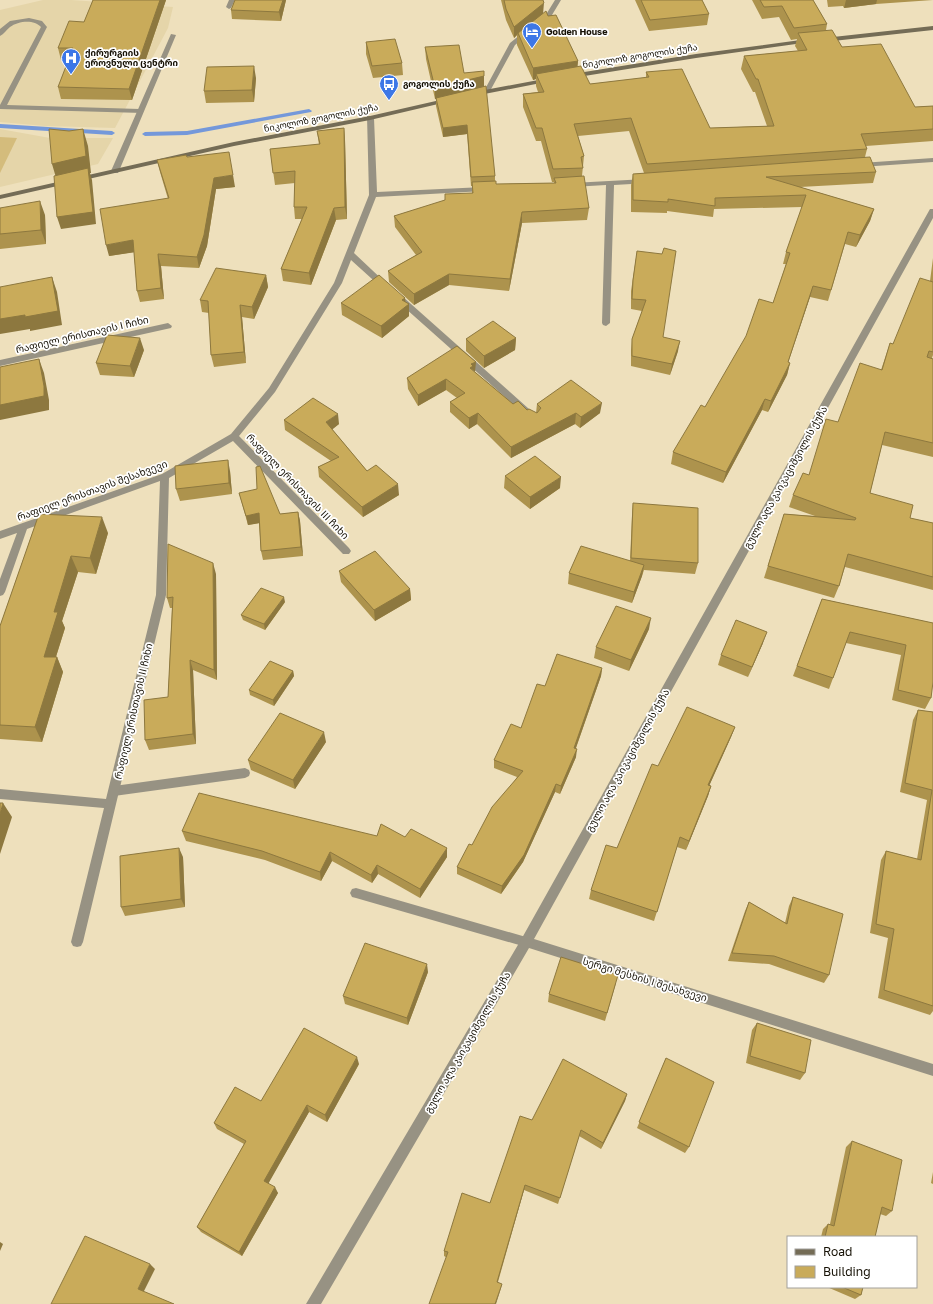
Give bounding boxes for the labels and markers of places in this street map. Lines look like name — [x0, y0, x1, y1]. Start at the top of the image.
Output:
hotel icon: Golden House — [521, 21, 543, 49]
place label: Golden House — [546, 26, 608, 37]
hospital icon: ქირურგიის ეროვნული ცენტრი — [60, 47, 82, 75]
place label: ქირურგიის ეროვნული ცენტრი — [85, 47, 178, 69]
bus stop icon: გოგოლის ქუჩა — [378, 73, 400, 101]
place label: გოგოლის ქუჩა — [403, 78, 475, 90]

